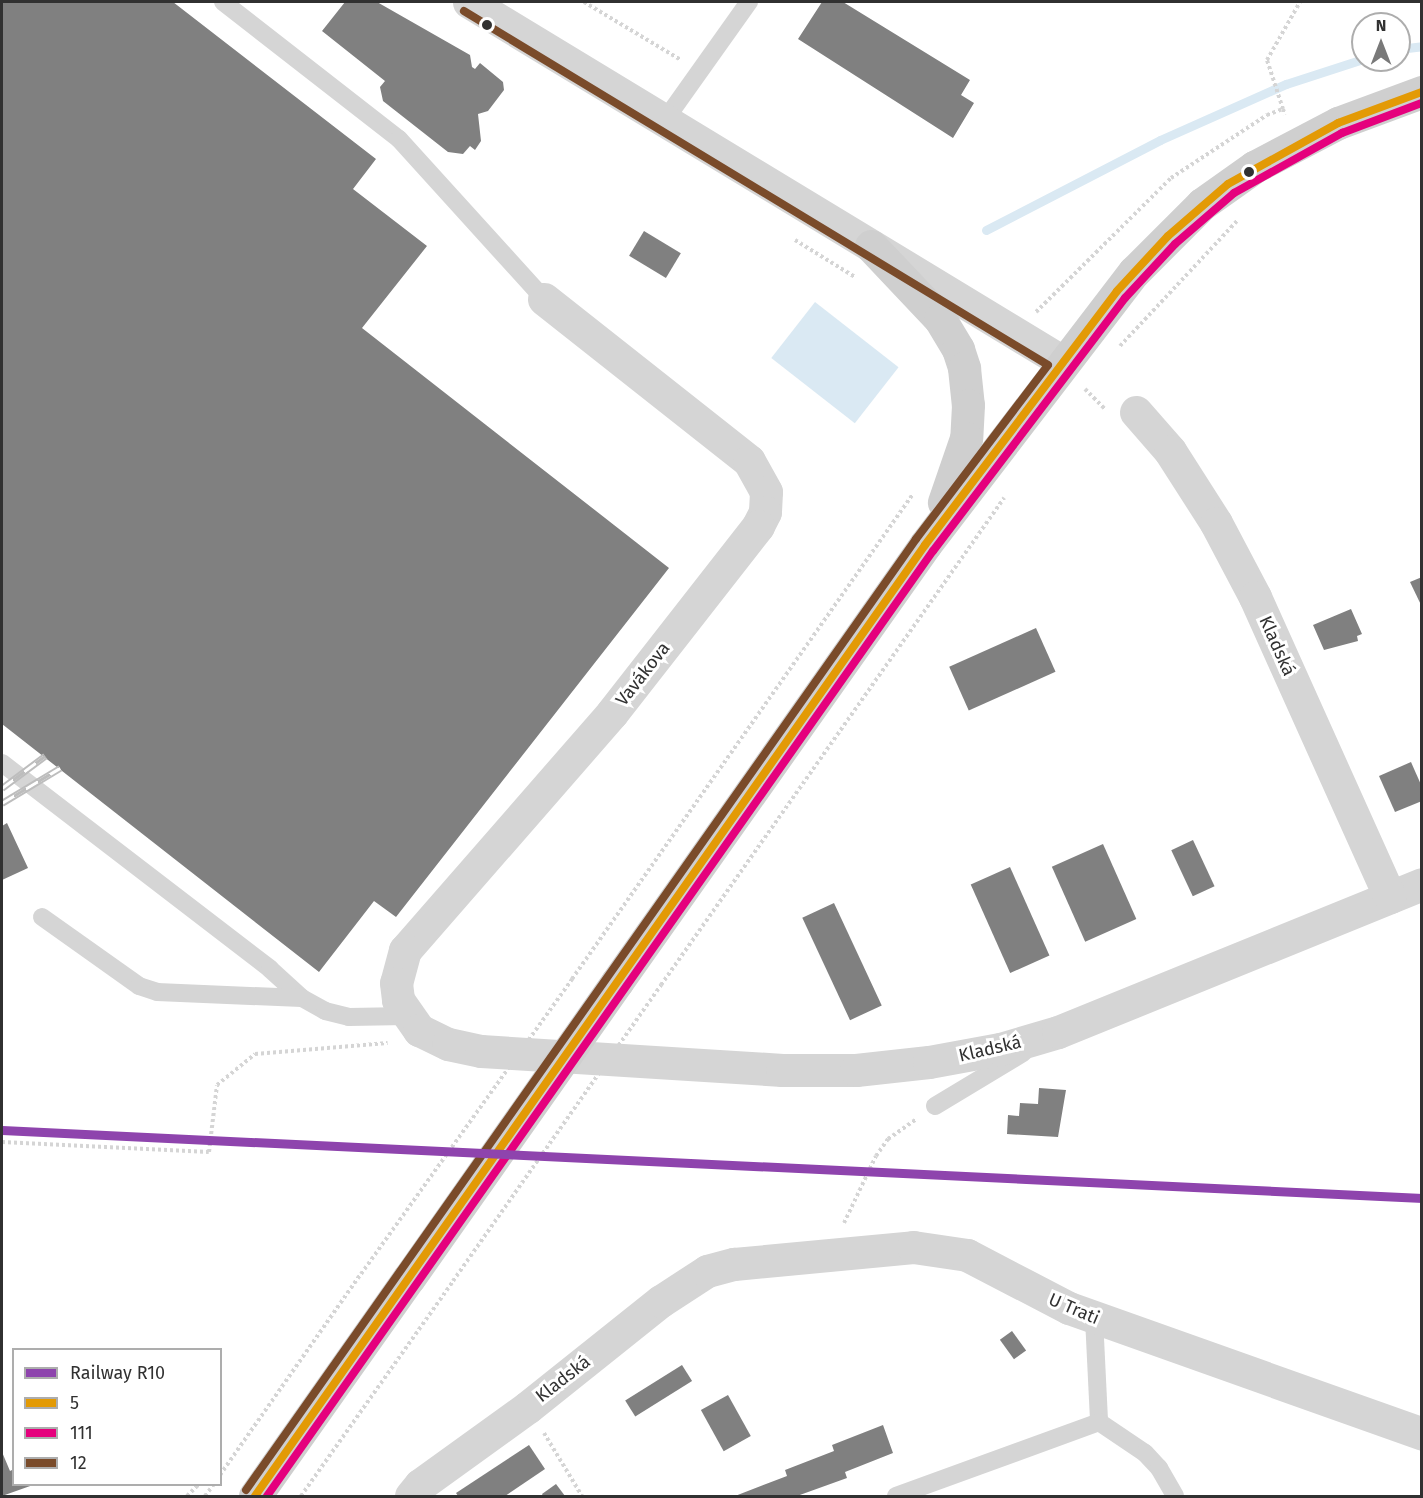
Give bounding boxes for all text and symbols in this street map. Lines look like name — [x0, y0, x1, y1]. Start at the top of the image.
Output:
north arrow — [1351, 12, 1411, 72]
text: N — [1376, 16, 1386, 35]
unlabelled marker — [481, 19, 493, 31]
unlabelled marker — [1243, 166, 1255, 178]
street label: Kladská — [1254, 613, 1300, 679]
street label: Vavákova — [611, 638, 675, 710]
street label: Kladská — [957, 1031, 1023, 1067]
street label: U Trati — [1045, 1289, 1103, 1329]
legend — [12, 1348, 222, 1486]
street label: Kladská — [531, 1351, 595, 1407]
text: Railway R10 — [70, 1362, 165, 1384]
text: 5 — [70, 1392, 79, 1414]
text: 111 — [70, 1422, 93, 1444]
text: 12 — [70, 1452, 87, 1474]

